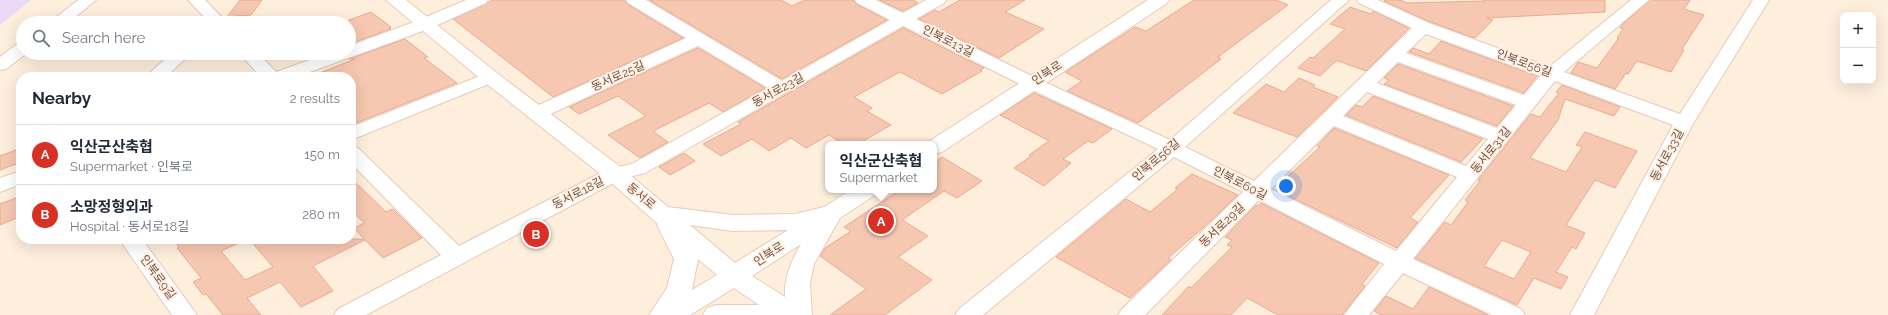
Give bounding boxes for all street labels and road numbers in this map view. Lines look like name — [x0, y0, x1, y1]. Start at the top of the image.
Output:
street label: 인북로13길 — [920, 22, 976, 60]
street label: 인북로56길 — [1494, 47, 1554, 79]
street label: 동서로25길 — [589, 58, 647, 94]
street label: 인북로 — [1029, 58, 1065, 88]
street label: 동서로23길 — [750, 70, 806, 110]
street label: 동서로31길 — [1468, 124, 1514, 176]
street label: 동서로33길 — [1647, 127, 1687, 183]
street label: 인북로56길 — [1129, 136, 1183, 184]
street label: 인북로60길 — [1211, 163, 1269, 203]
street label: 동서로18길 — [550, 174, 606, 212]
street label: 동서로 — [624, 180, 658, 212]
street label: 동서로29길 — [1196, 200, 1248, 250]
street label: 인북로 — [751, 239, 787, 269]
street label: 인북로9길 — [137, 252, 179, 302]

